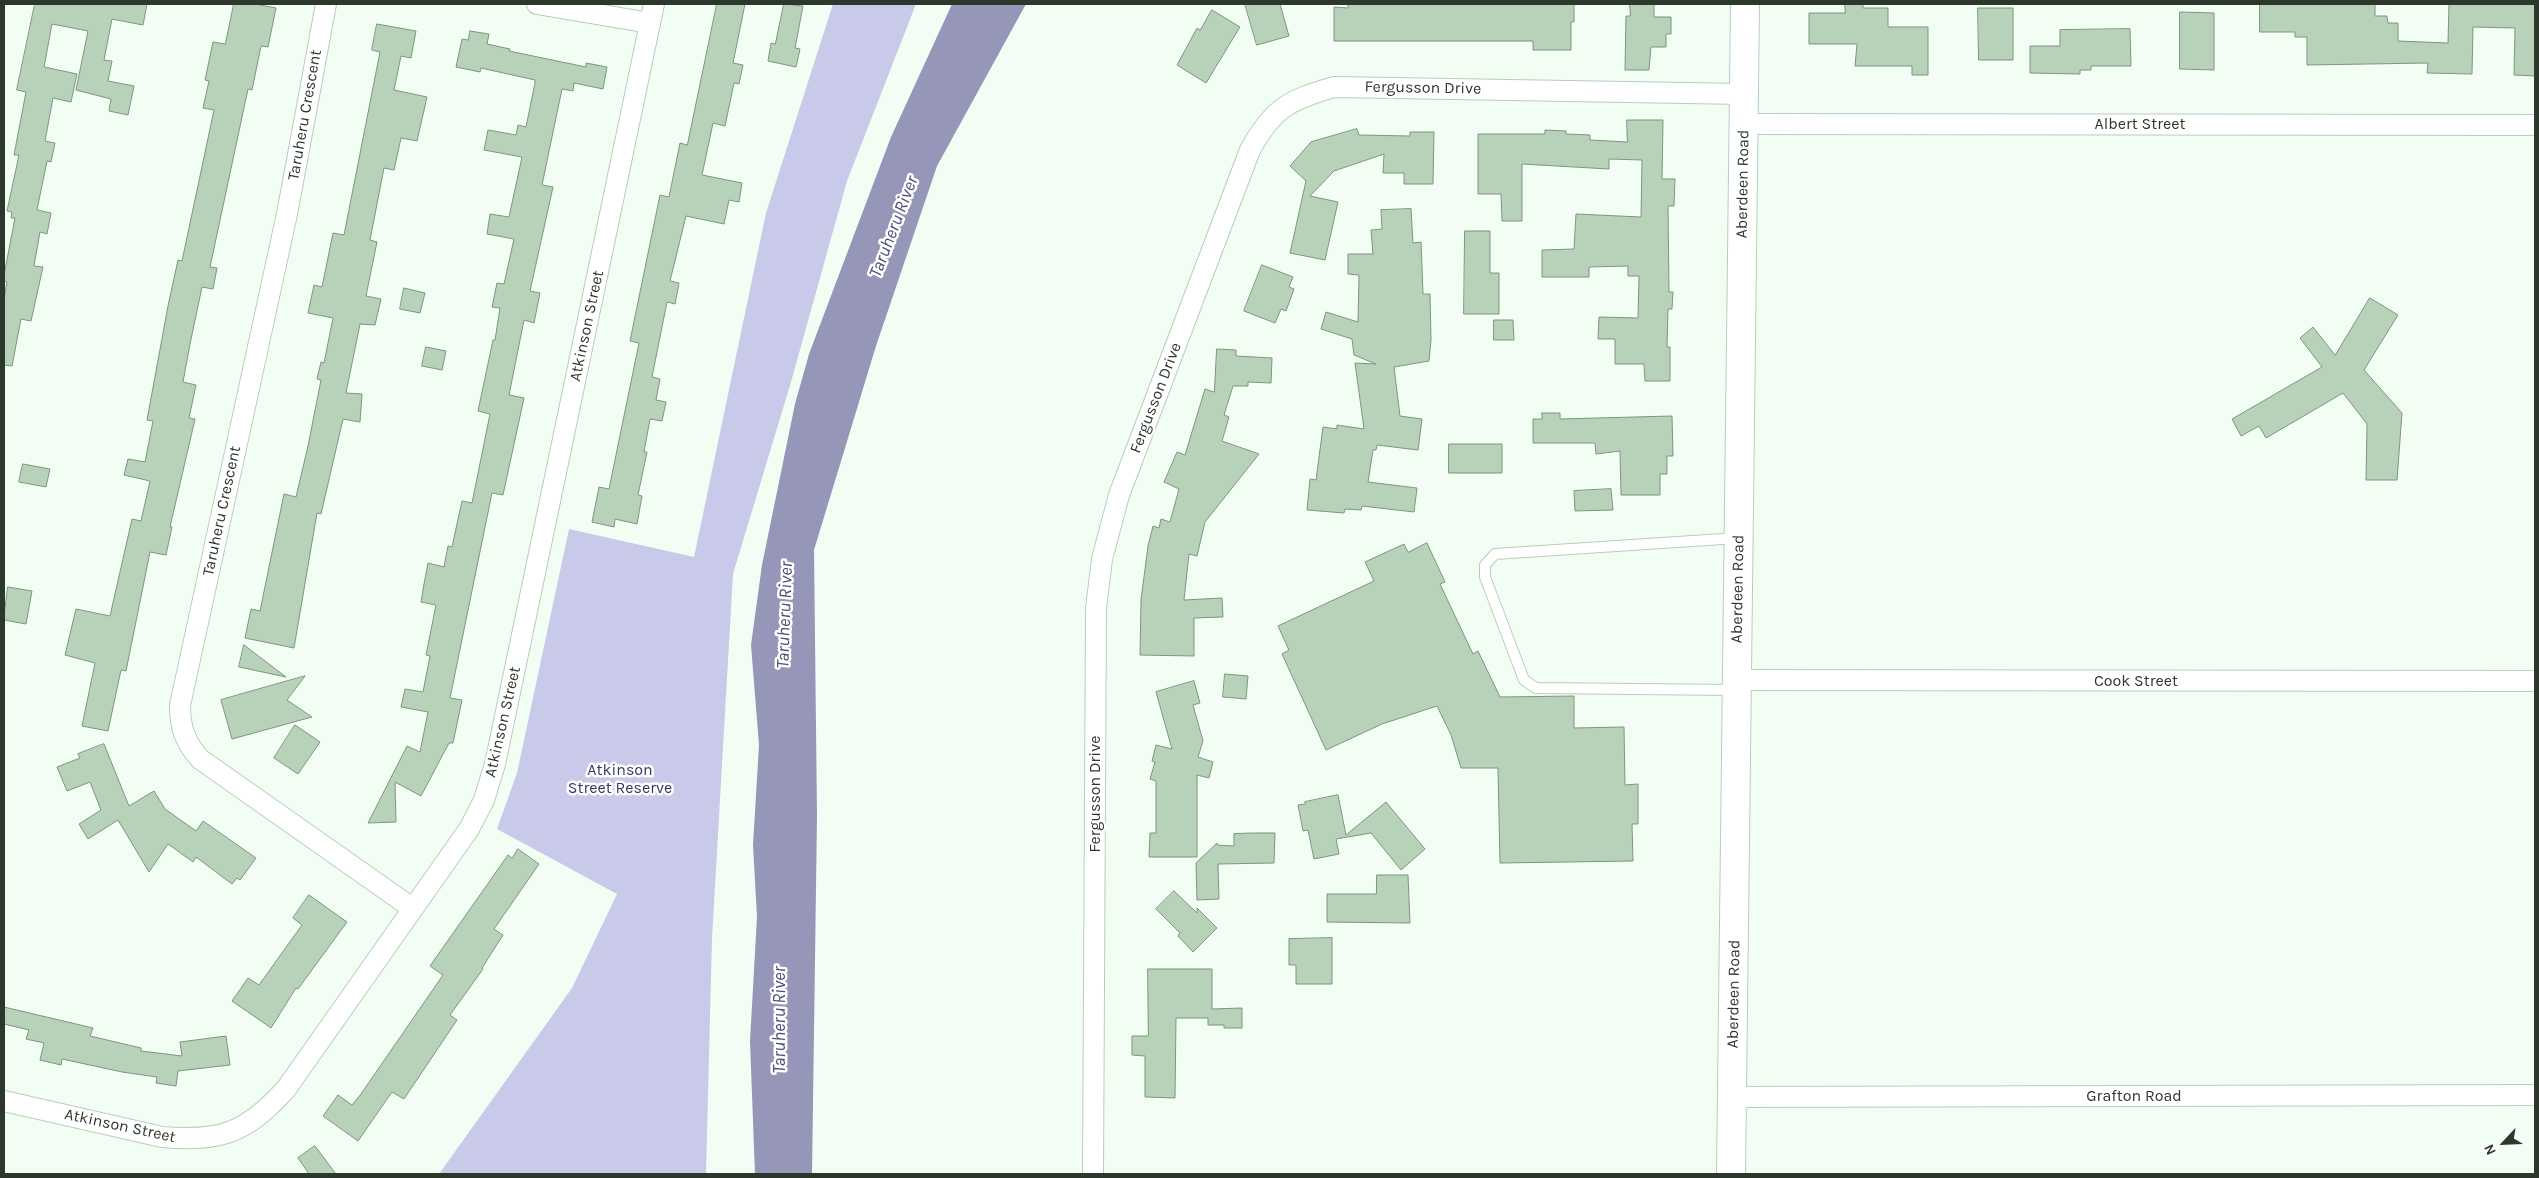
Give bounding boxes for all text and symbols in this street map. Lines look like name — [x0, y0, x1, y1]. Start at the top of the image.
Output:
street label: Taruheru Crescent — [284, 48, 326, 182]
street label: Fergusson Drive — [1364, 77, 1482, 99]
street label: Albert Street — [2095, 114, 2185, 134]
street label: Aberdeen Road — [1732, 129, 1754, 239]
water label: Taruheru River — [865, 173, 923, 281]
street label: Atkinson Street — [566, 269, 608, 383]
street label: Fergusson Drive — [1126, 340, 1186, 456]
street label: Taruheru Crescent — [199, 444, 245, 578]
street label: Aberdeen Road — [1727, 534, 1749, 644]
water label: Taruheru River — [772, 561, 798, 669]
street label: Atkinson Street — [481, 665, 525, 779]
street label: Cook Street — [2094, 671, 2178, 691]
street label: Fergusson Drive — [1085, 736, 1105, 852]
park label: Atkinson Street Reserve — [568, 760, 672, 798]
street label: Aberdeen Road — [1723, 939, 1745, 1049]
water label: Taruheru River — [769, 966, 791, 1074]
street label: Grafton Road — [2086, 1086, 2182, 1106]
street label: Atkinson Street — [63, 1105, 177, 1147]
north arrow — [2479, 1118, 2529, 1168]
text: N — [2480, 1141, 2500, 1158]

